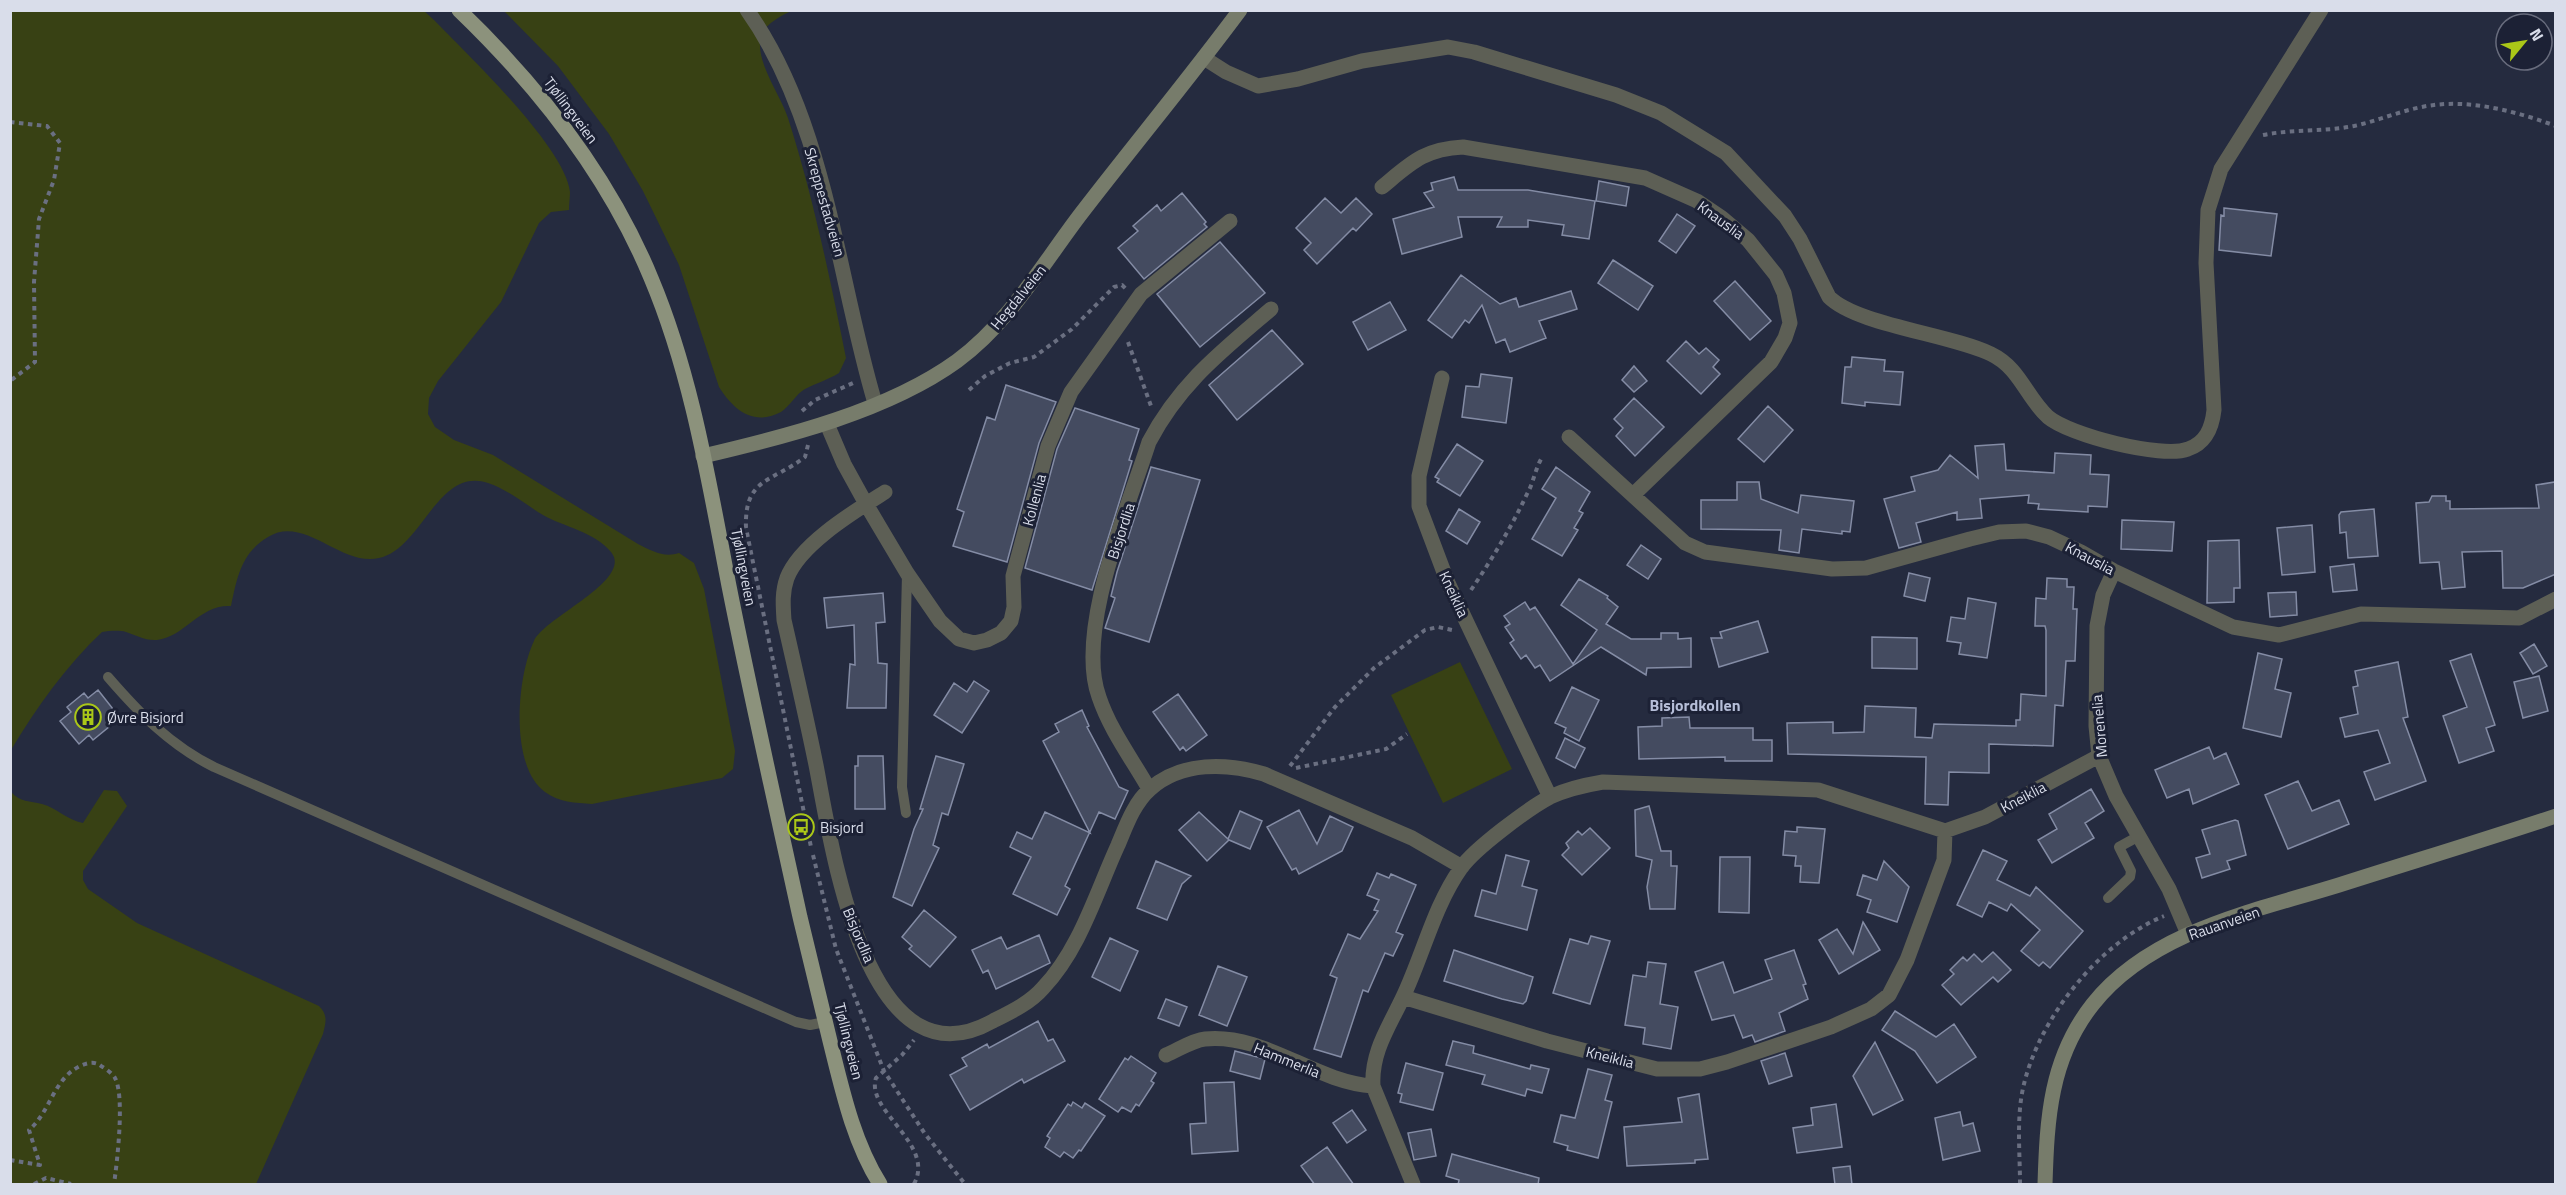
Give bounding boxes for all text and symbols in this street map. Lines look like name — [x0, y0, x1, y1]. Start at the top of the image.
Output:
north arrow — [2494, 12, 2554, 72]
text: N — [2524, 24, 2550, 45]
street label: Tjøllingveien — [538, 72, 604, 148]
street label: Skreppestadveien — [798, 145, 852, 259]
street label: Knauslia — [1693, 195, 1750, 245]
street label: Hegdalveien — [985, 260, 1051, 334]
street label: Kollenlia — [1016, 471, 1052, 529]
street label: Bisjordlia — [1101, 499, 1141, 562]
street label: Tjøllingveien — [725, 526, 763, 608]
street label: Knauslia — [2061, 535, 2119, 581]
street label: Kneiklia — [1433, 567, 1475, 621]
district label: Bisjordkollen — [1649, 693, 1741, 717]
street label: Morenelia — [2085, 693, 2113, 758]
building icon: Øvre Bisjord — [73, 702, 103, 732]
place label: Øvre Bisjord — [107, 706, 184, 729]
street label: Kneiklia — [1996, 775, 2050, 819]
bus stop icon: Bisjord — [786, 812, 816, 842]
place label: Bisjord — [820, 816, 864, 839]
street label: Rauanveien — [2185, 900, 2263, 946]
street label: Bisjordlia — [837, 904, 881, 967]
street label: Tjøllingveien — [828, 1000, 870, 1082]
street label: Hammerlia — [1250, 1036, 1324, 1084]
street label: Kneiklia — [1584, 1040, 1637, 1074]

